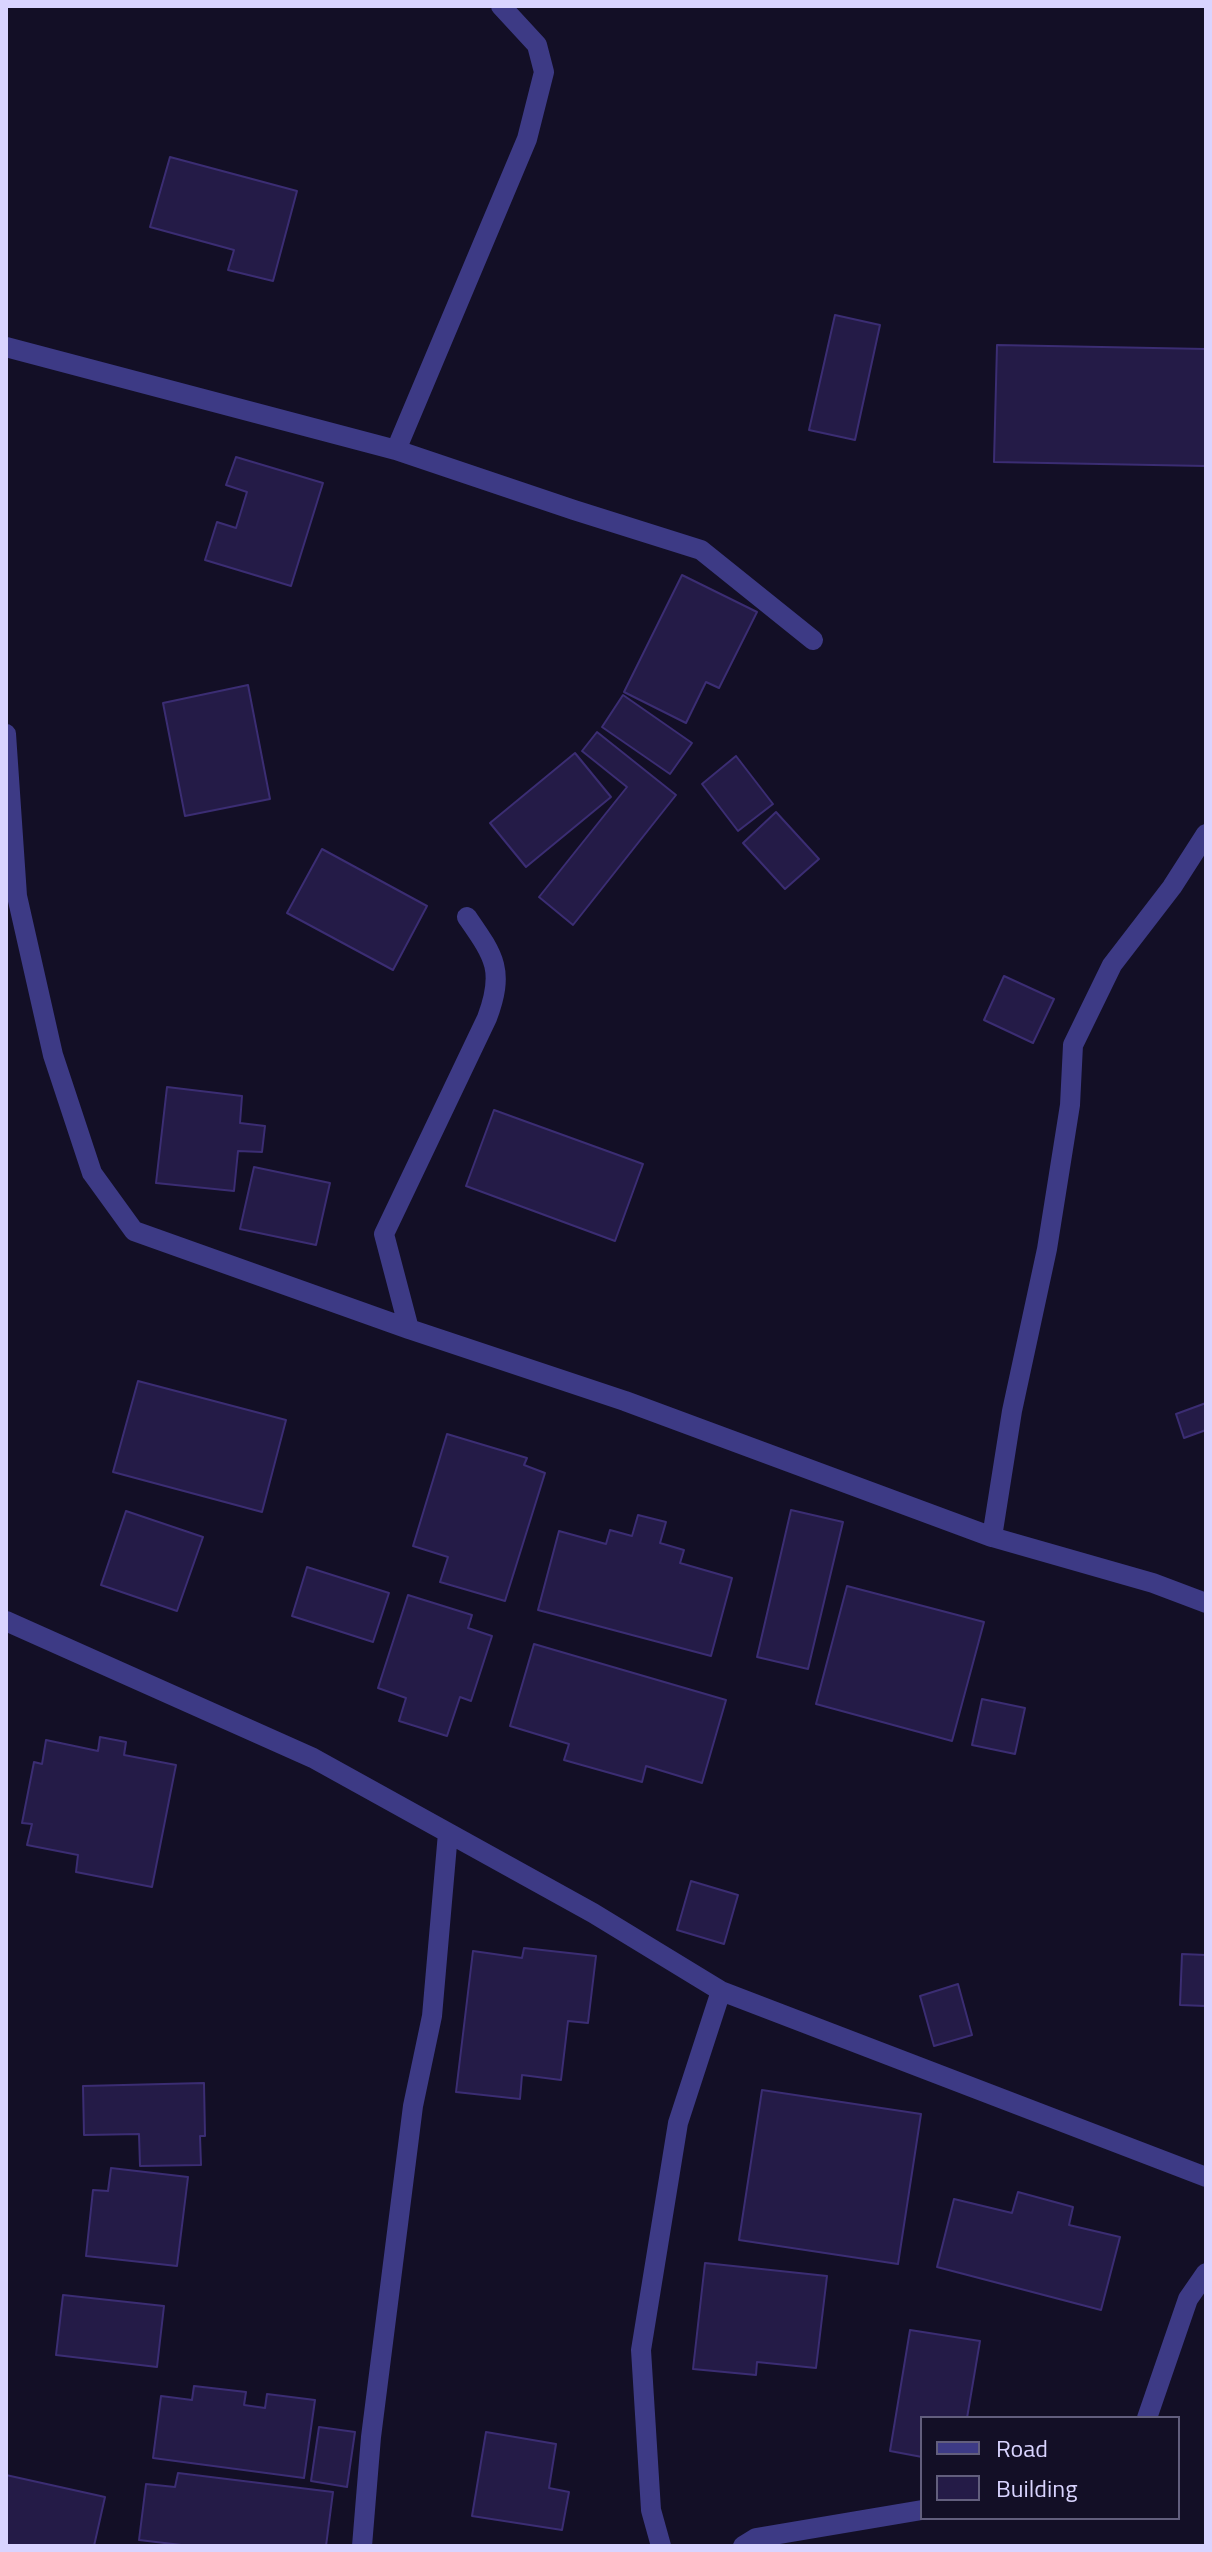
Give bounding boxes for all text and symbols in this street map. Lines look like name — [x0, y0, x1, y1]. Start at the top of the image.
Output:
legend — [920, 2416, 1180, 2520]
text: Road — [996, 2430, 1048, 2466]
text: Building — [996, 2470, 1078, 2506]

